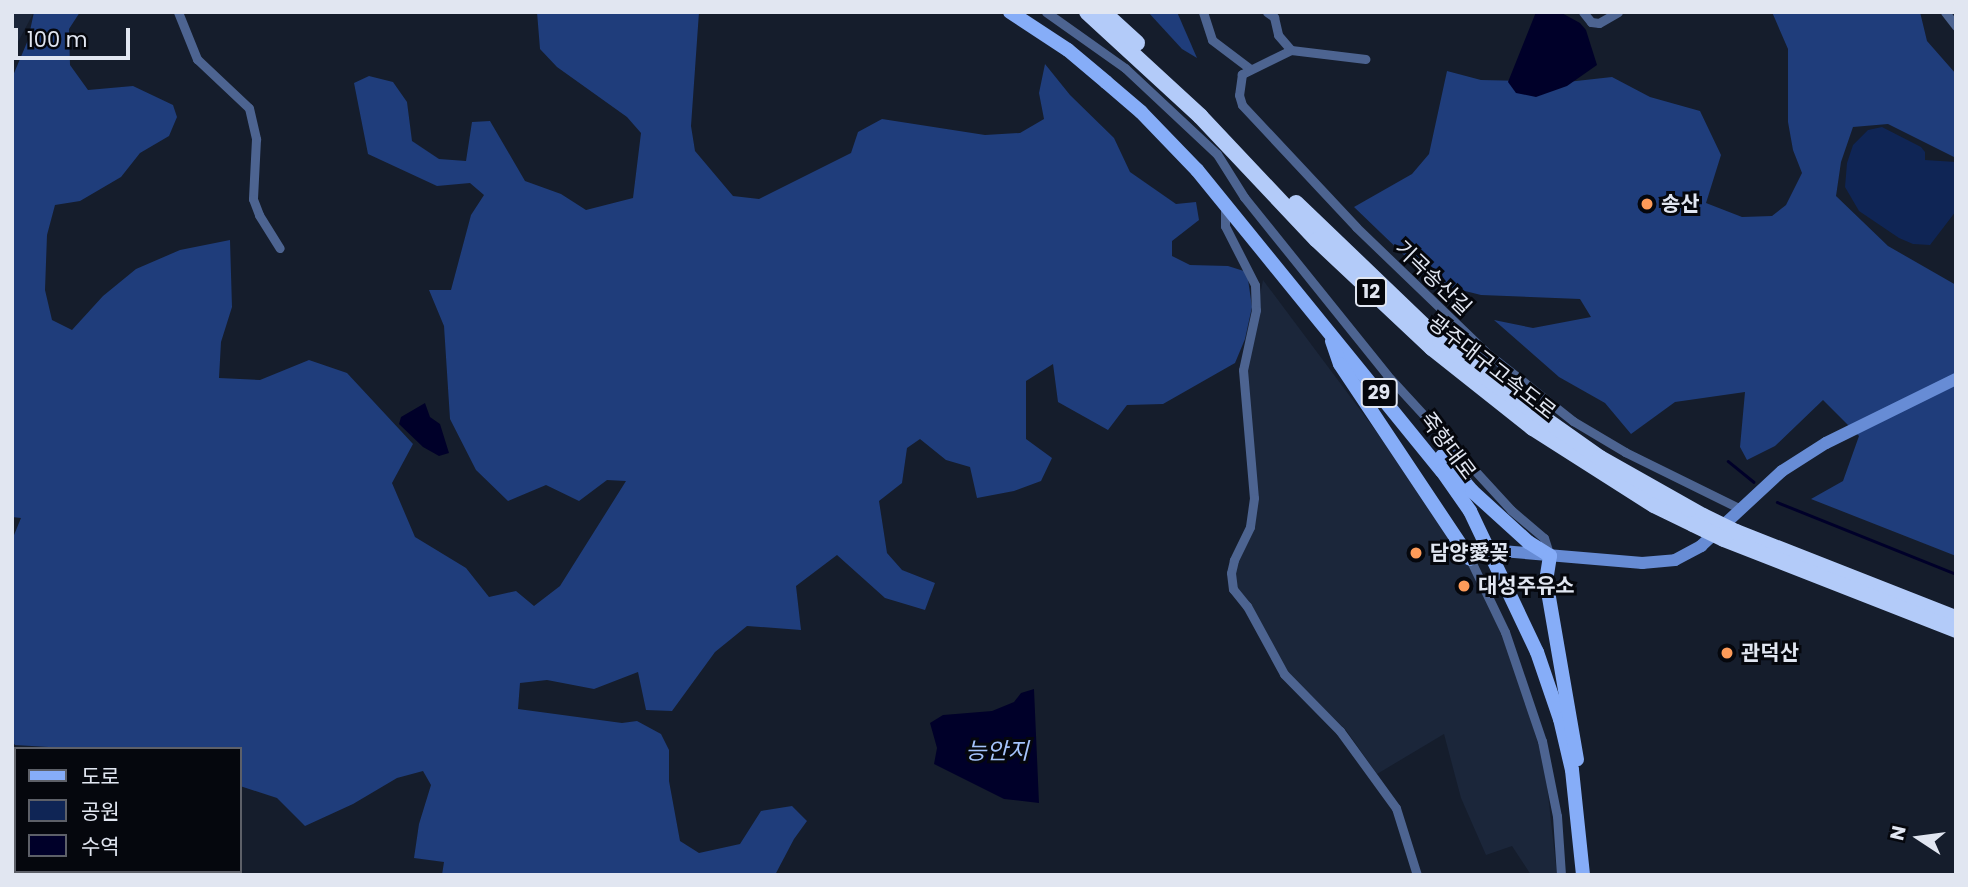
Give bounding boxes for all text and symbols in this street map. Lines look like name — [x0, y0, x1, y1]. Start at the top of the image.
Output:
scale bar — [18, 14, 133, 58]
text: 100 m — [27, 25, 87, 54]
place label: 송산 — [1661, 191, 1700, 217]
marker: 송산 — [1639, 196, 1655, 212]
street label: 기곡송산길 — [1390, 235, 1476, 321]
road number: 12 — [1354, 276, 1388, 308]
street label: 광주대구고속도로 — [1423, 309, 1561, 425]
road number: 29 — [1360, 378, 1398, 408]
street label: 죽향대로 — [1415, 408, 1481, 484]
place label: 담양愛꽂 — [1430, 540, 1509, 566]
marker: 담양愛꽂 — [1408, 545, 1424, 561]
place label: 대성주유소 — [1478, 573, 1575, 599]
marker: 대성주유소 — [1456, 578, 1472, 594]
place label: 관덕산 — [1741, 640, 1799, 666]
marker: 관덕산 — [1719, 645, 1735, 661]
water label: 능안지 — [965, 737, 1029, 765]
legend — [14, 747, 242, 873]
text: 도로 — [81, 762, 120, 791]
text: 공원 — [81, 797, 120, 826]
north arrow — [1884, 803, 1954, 873]
text: N — [1883, 823, 1913, 843]
text: 수역 — [81, 832, 120, 861]

